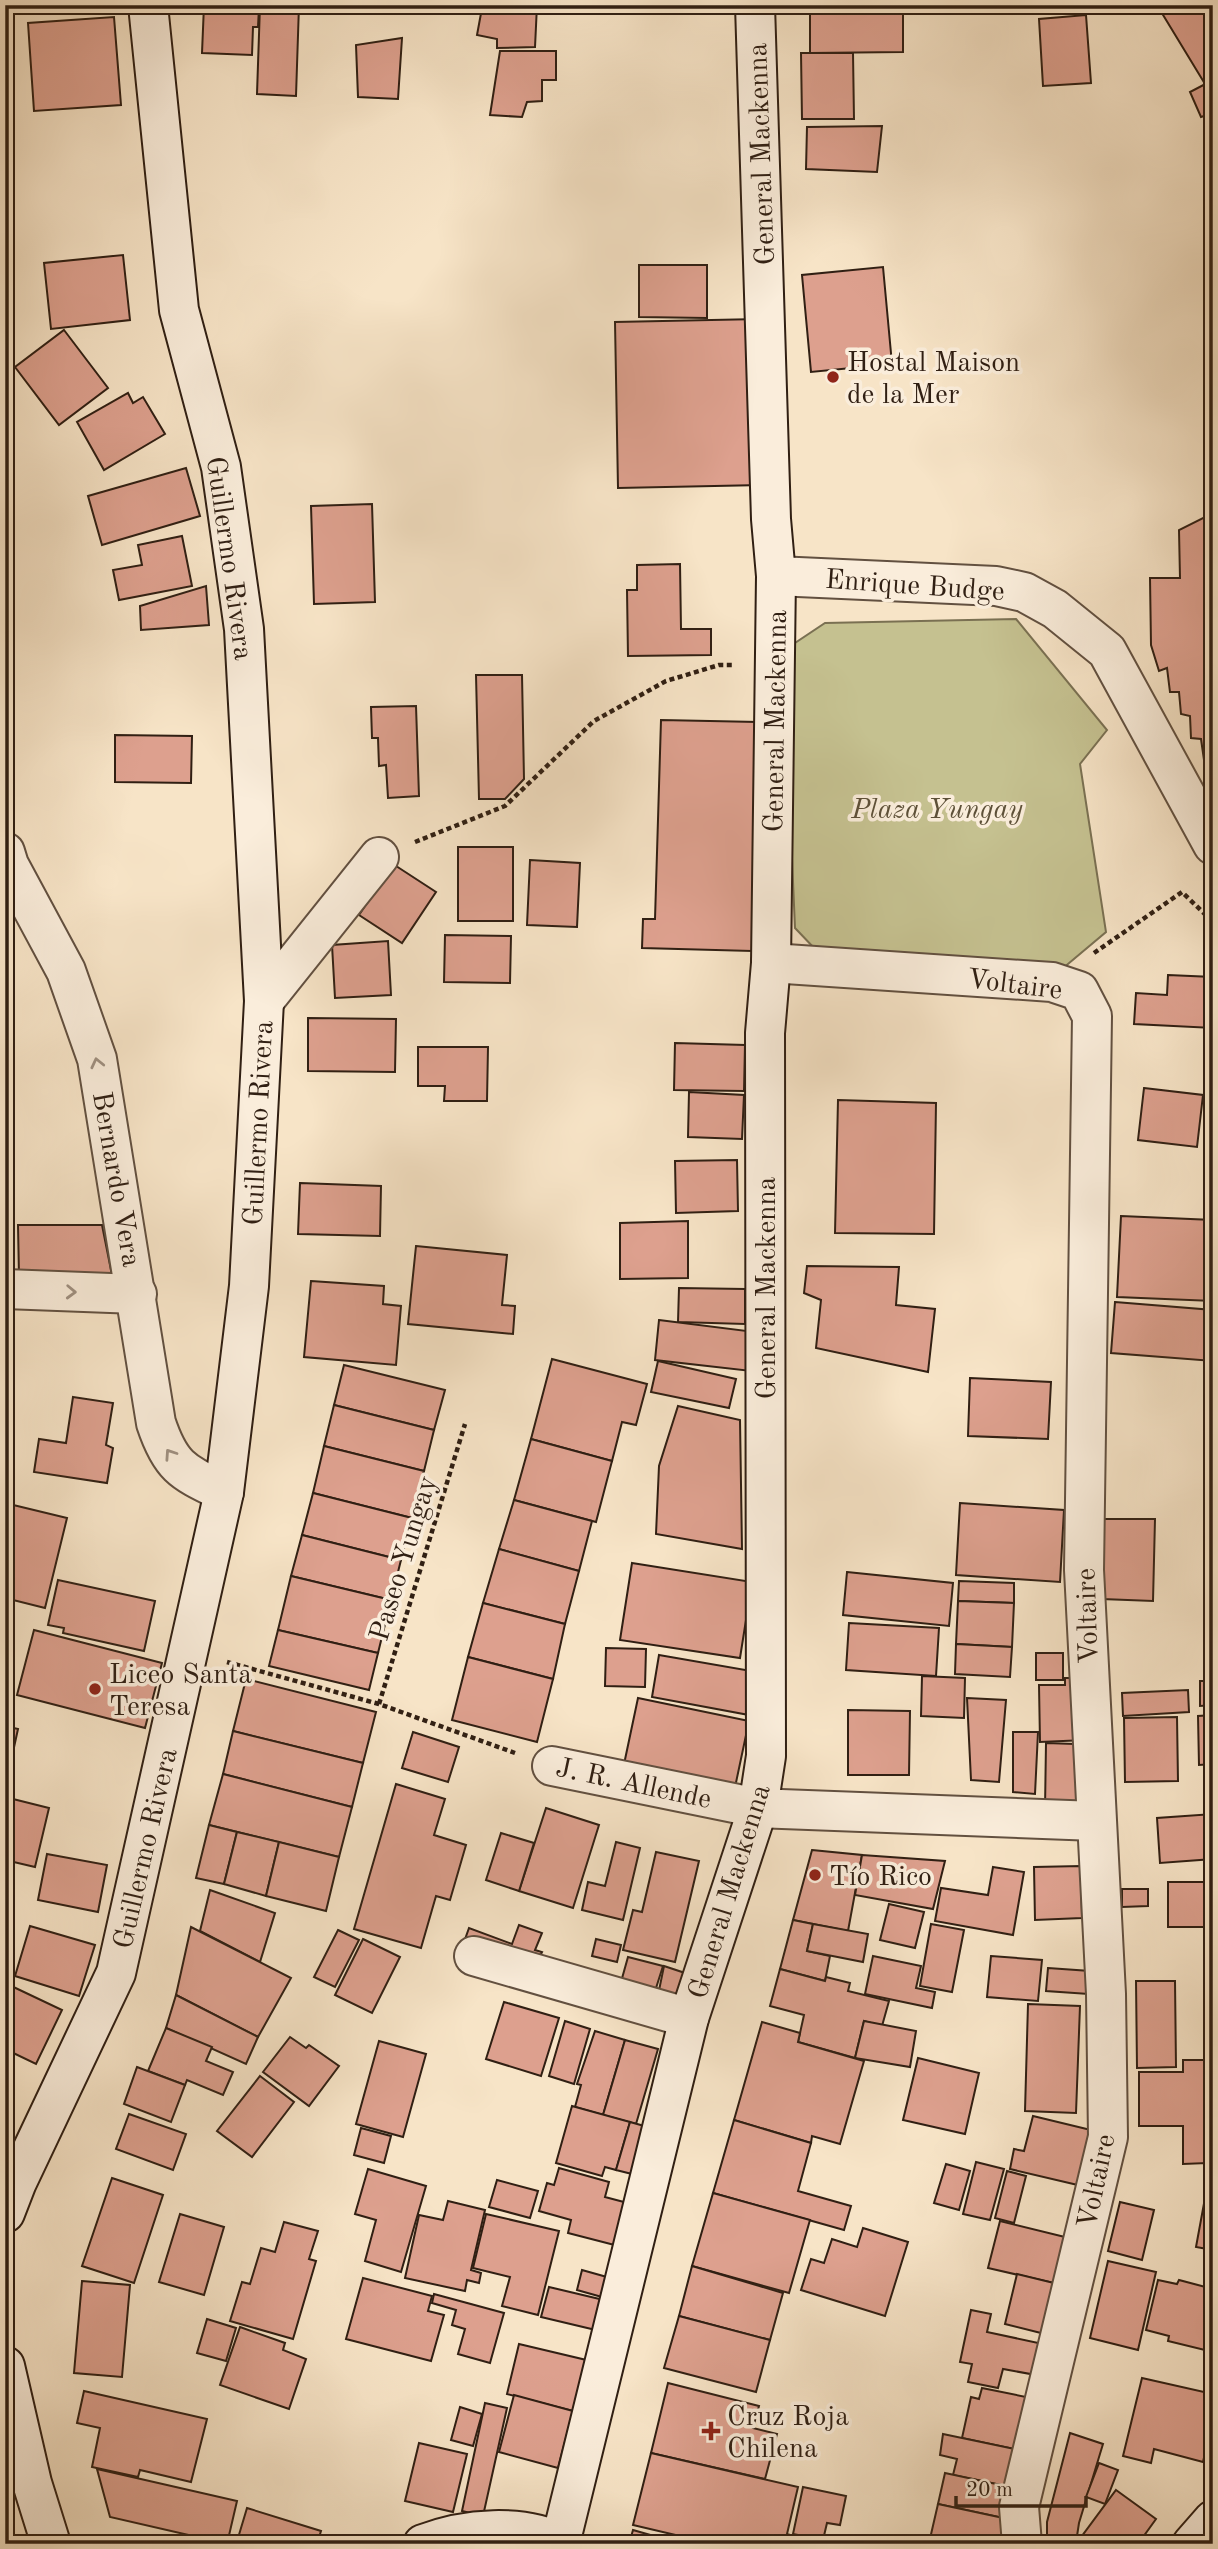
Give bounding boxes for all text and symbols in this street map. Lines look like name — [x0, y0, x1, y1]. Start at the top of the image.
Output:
street label: General Mackenna — [745, 42, 781, 266]
place label: Hostal Maison de la Mer — [847, 350, 1020, 410]
marker: Hostal Maison de la Mer — [825, 369, 841, 385]
street label: Guillermo Rivera — [200, 455, 256, 662]
street label: Enrique Budge — [824, 567, 1006, 607]
street label: General Mackenna — [761, 609, 793, 833]
park label: Plaza Yungay — [850, 797, 1023, 825]
street label: Voltaire — [965, 966, 1064, 1006]
street label: Guillermo Rivera — [241, 1020, 279, 1226]
one-way arrow — [91, 1057, 105, 1069]
street label: Bernardo Vera — [86, 1090, 144, 1270]
street label: General Mackenna — [754, 1176, 782, 1399]
one-way arrow — [66, 1284, 77, 1299]
one-way arrow — [166, 1449, 178, 1462]
street label: Paseo Yungay — [366, 1473, 443, 1645]
street label: Voltaire — [1073, 1567, 1105, 1664]
place label: Liceo Santa Teresa — [109, 1662, 252, 1722]
marker: Liceo Santa Teresa — [87, 1681, 103, 1697]
street label: Guillermo Rivera — [110, 1745, 184, 1952]
street label: J. R. Allende — [553, 1755, 714, 1815]
street label: General Mackenna — [685, 1781, 777, 2002]
place label: Tío Rico — [829, 1864, 932, 1892]
marker: Tío Rico — [807, 1867, 823, 1883]
street label: Voltaire — [1074, 2132, 1122, 2231]
place label: Cruz Roja Chilena — [727, 2404, 849, 2464]
marker: Cruz Roja Chilena — [701, 2421, 721, 2441]
scale bar — [956, 2465, 1085, 2509]
text: 20 m — [966, 2480, 1013, 2501]

